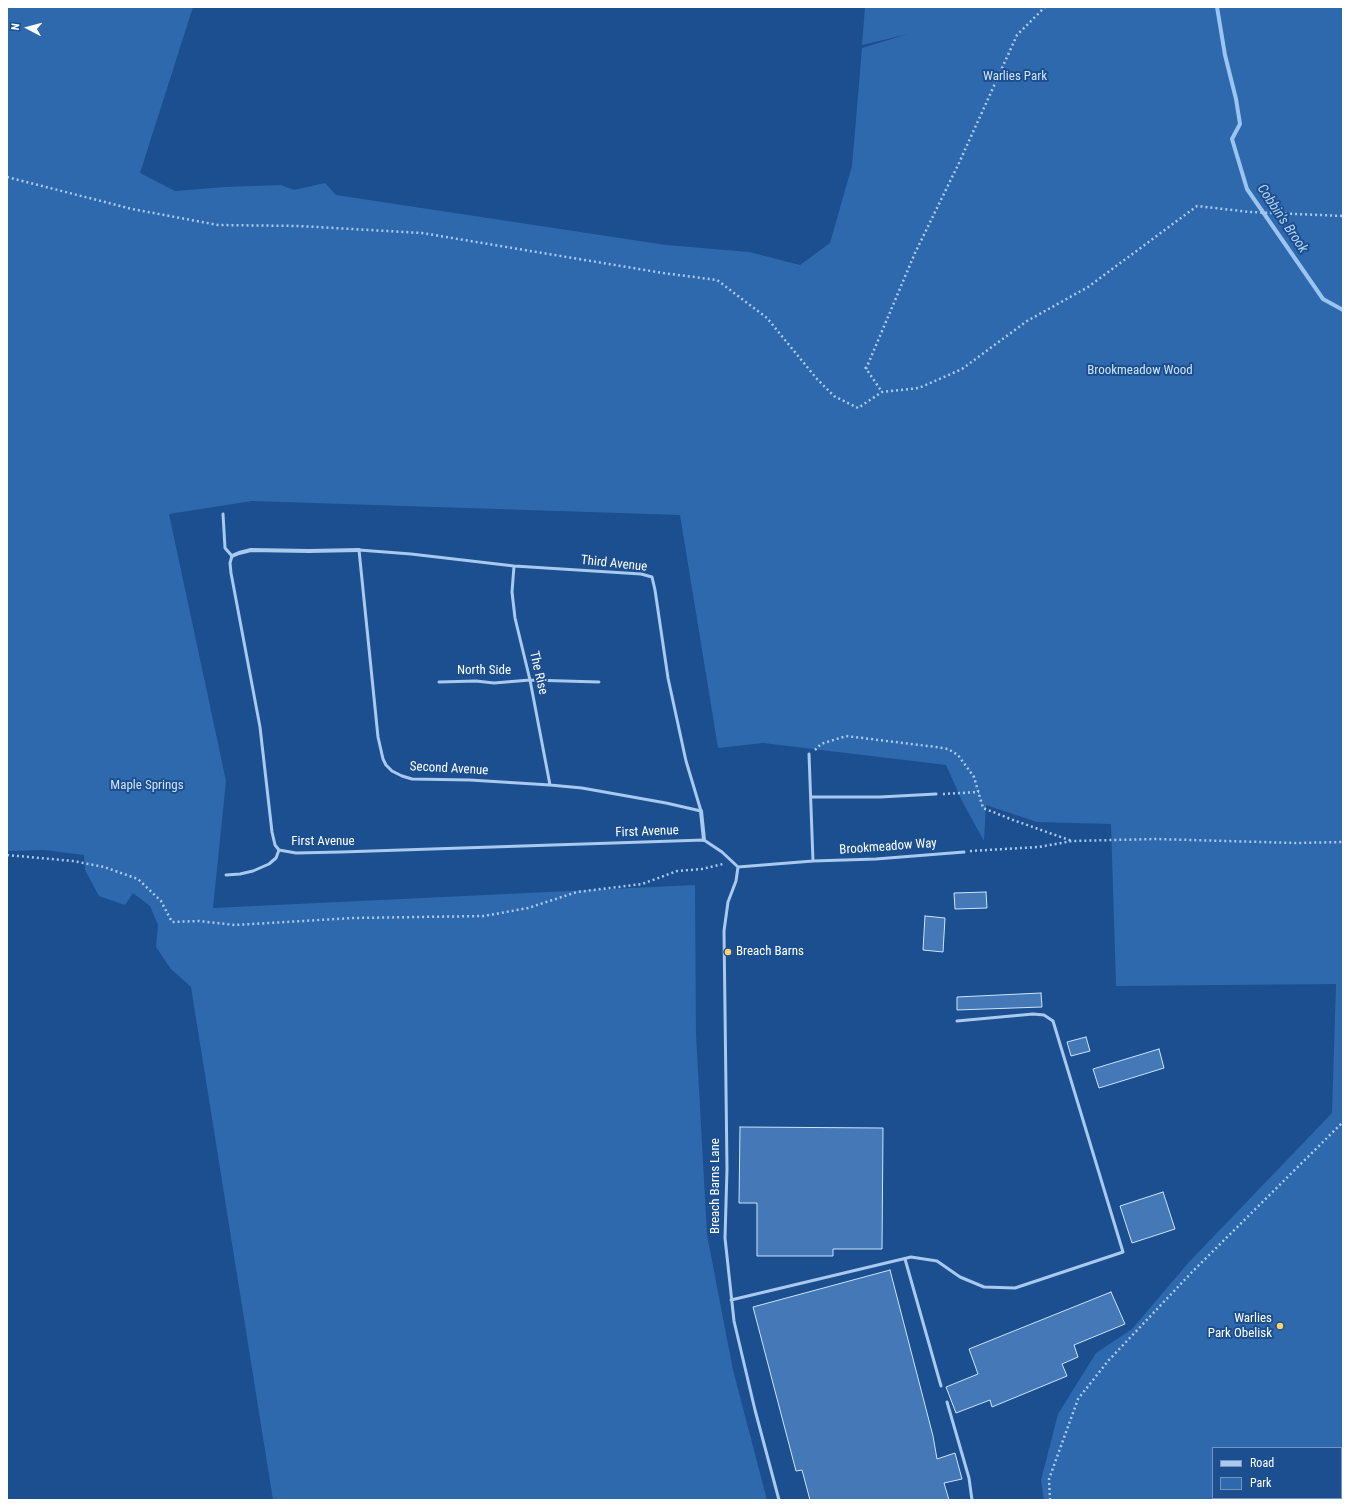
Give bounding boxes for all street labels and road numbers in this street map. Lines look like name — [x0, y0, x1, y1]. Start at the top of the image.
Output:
street label: Third Avenue — [580, 553, 648, 575]
street label: The Rise — [525, 650, 551, 696]
street label: North Side — [457, 663, 511, 679]
street label: Second Avenue — [409, 759, 489, 779]
street label: First Avenue — [615, 823, 679, 841]
street label: First Avenue — [291, 834, 355, 850]
street label: Brookmeadow Way — [839, 836, 937, 858]
street label: Breach Barns Lane — [708, 1138, 724, 1234]

